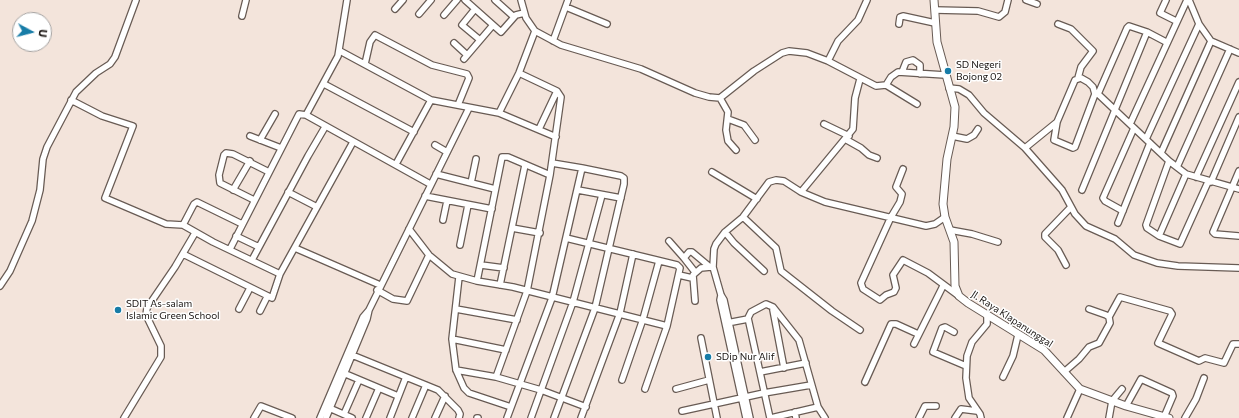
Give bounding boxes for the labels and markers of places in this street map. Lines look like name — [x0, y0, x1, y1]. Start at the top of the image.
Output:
place label: SD Negeri Bojong 02 — [956, 59, 1002, 82]
marker: SD Negeri Bojong 02 — [943, 66, 953, 76]
place label: SDIT As-salam Islamic Green School — [126, 298, 220, 322]
marker: SDIT As-salam Islamic Green School — [113, 305, 123, 315]
place label: SDip Nur Alif — [716, 351, 775, 363]
marker: SDip Nur Alif — [703, 352, 713, 362]

